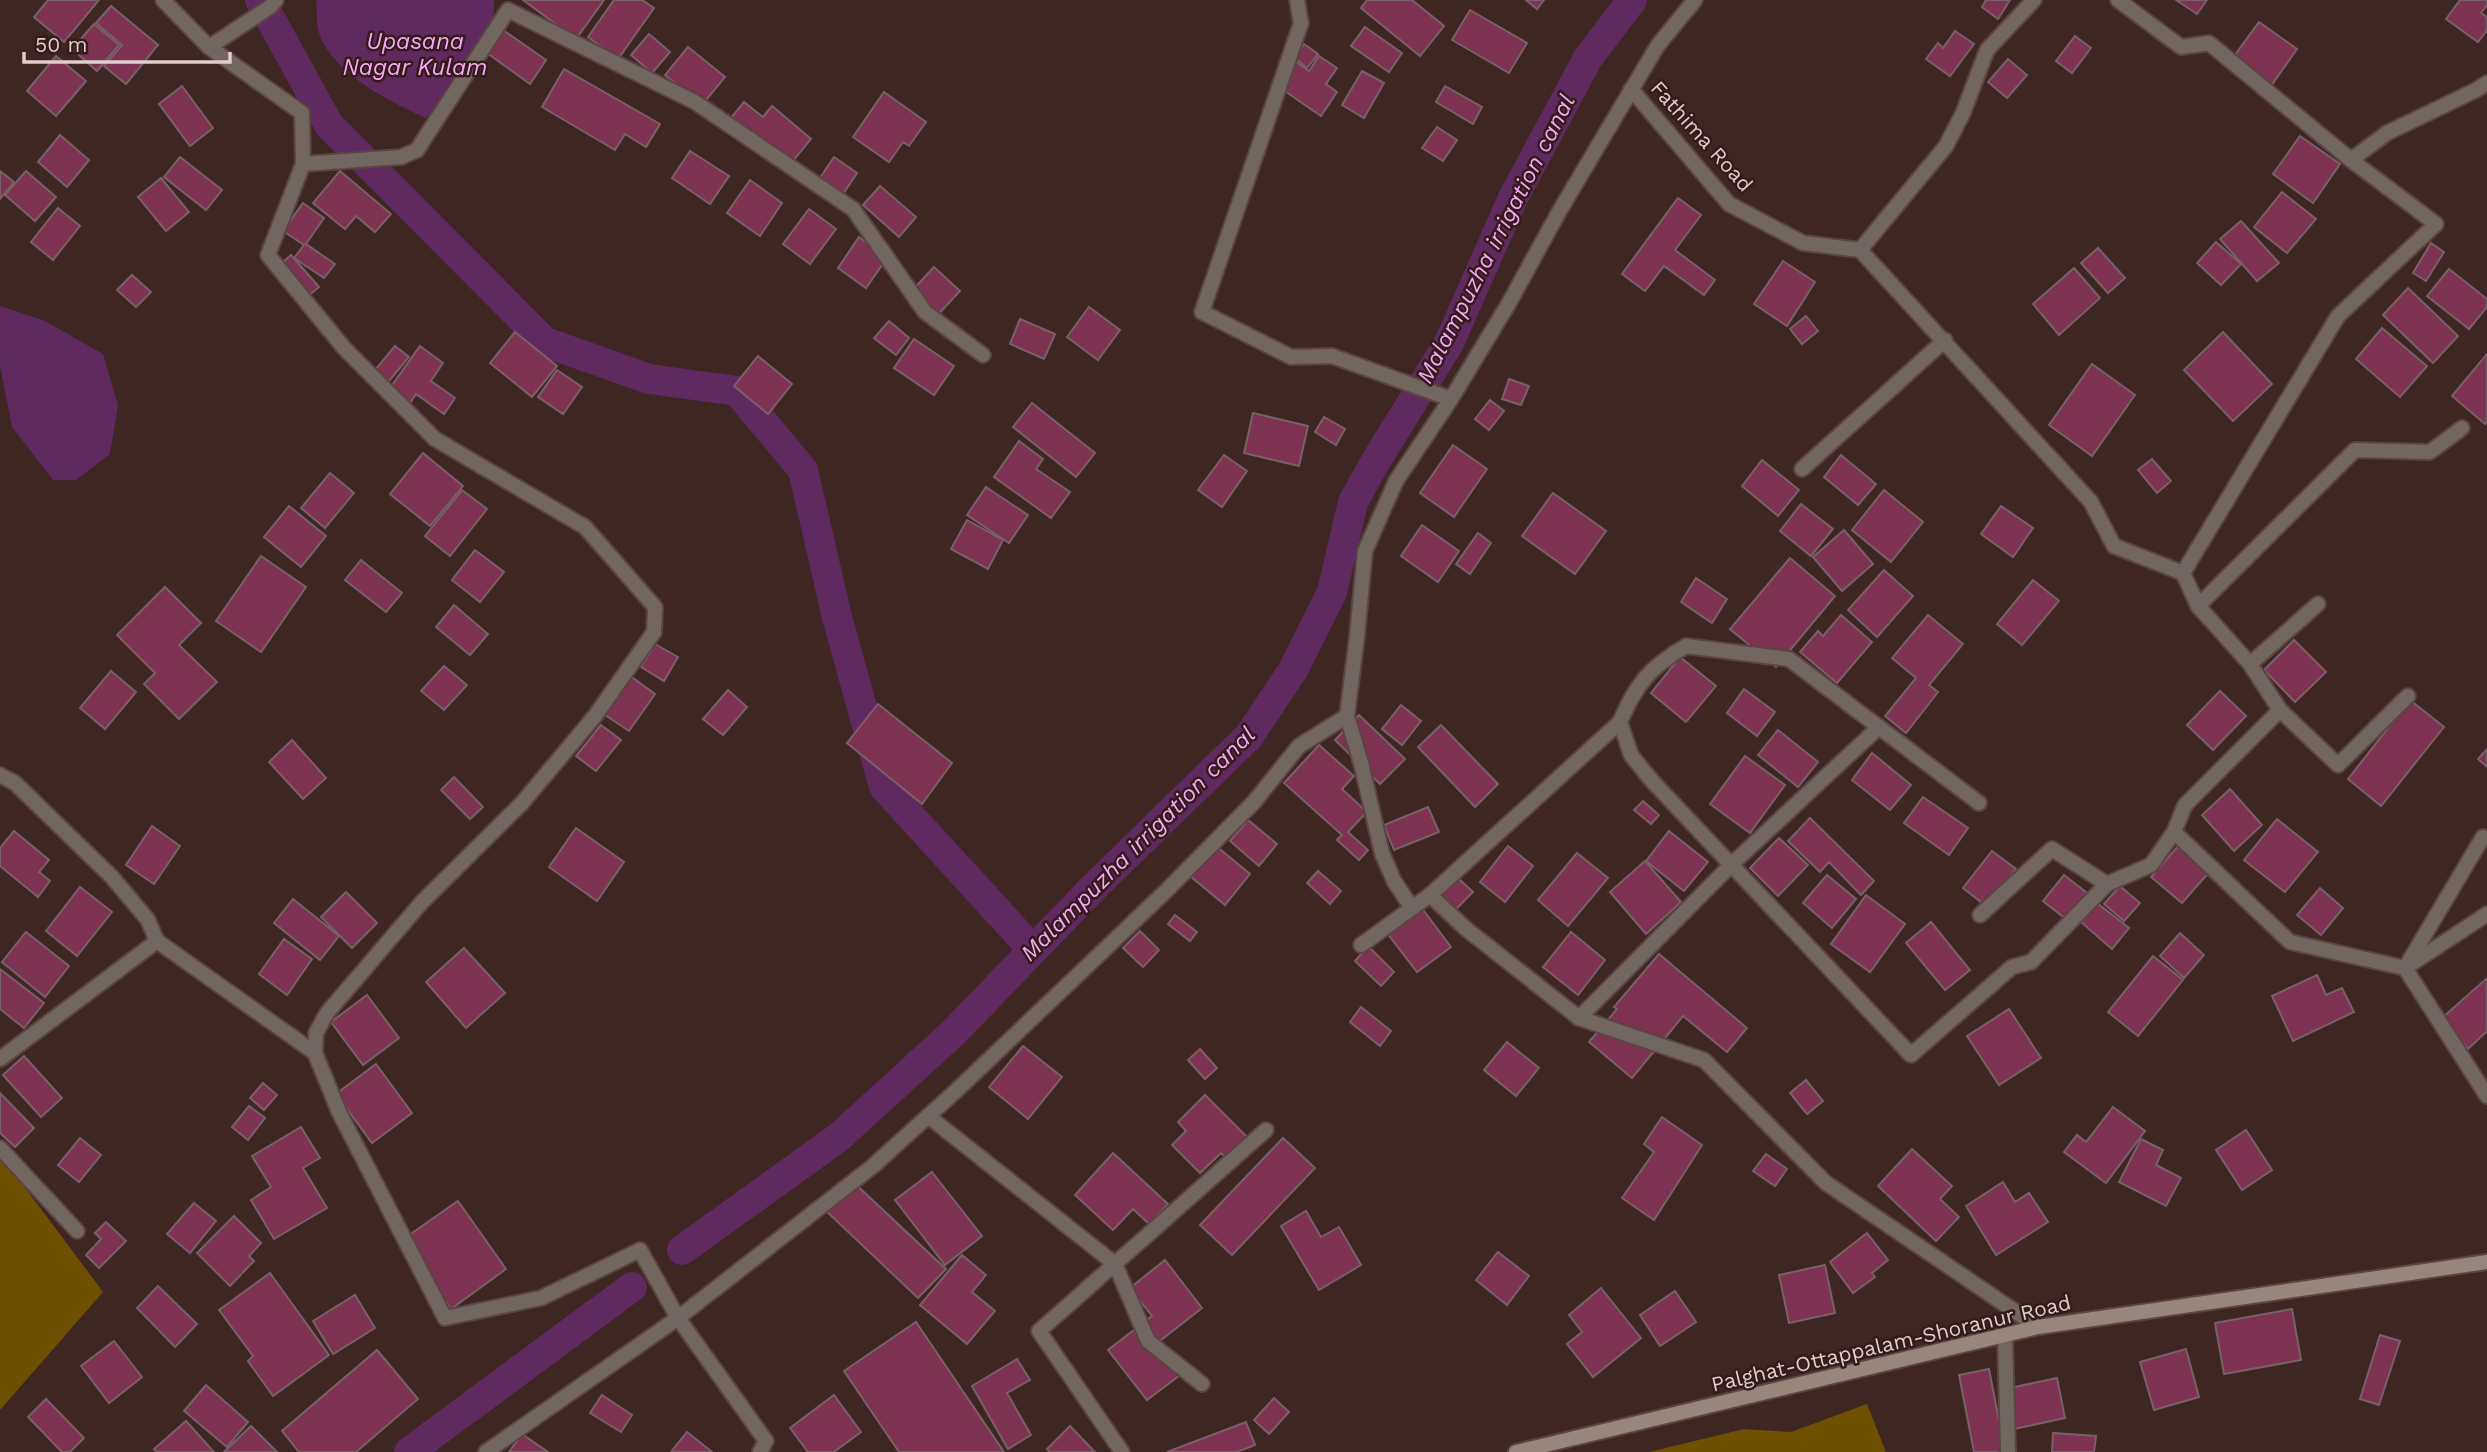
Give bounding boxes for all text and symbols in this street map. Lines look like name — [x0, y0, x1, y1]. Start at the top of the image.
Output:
scale bar — [24, 21, 231, 65]
water label: Upasana Nagar Kulam — [342, 28, 488, 81]
text: 50 m — [35, 32, 87, 57]
street label: Fathima Road — [1646, 75, 1758, 197]
water label: Malampuzha irrigation canal — [1411, 90, 1581, 388]
water label: Malampuzha irrigation canal — [1015, 721, 1261, 967]
street label: Palghat-Ottappalam-Shoranur Road — [1709, 1289, 2073, 1397]

